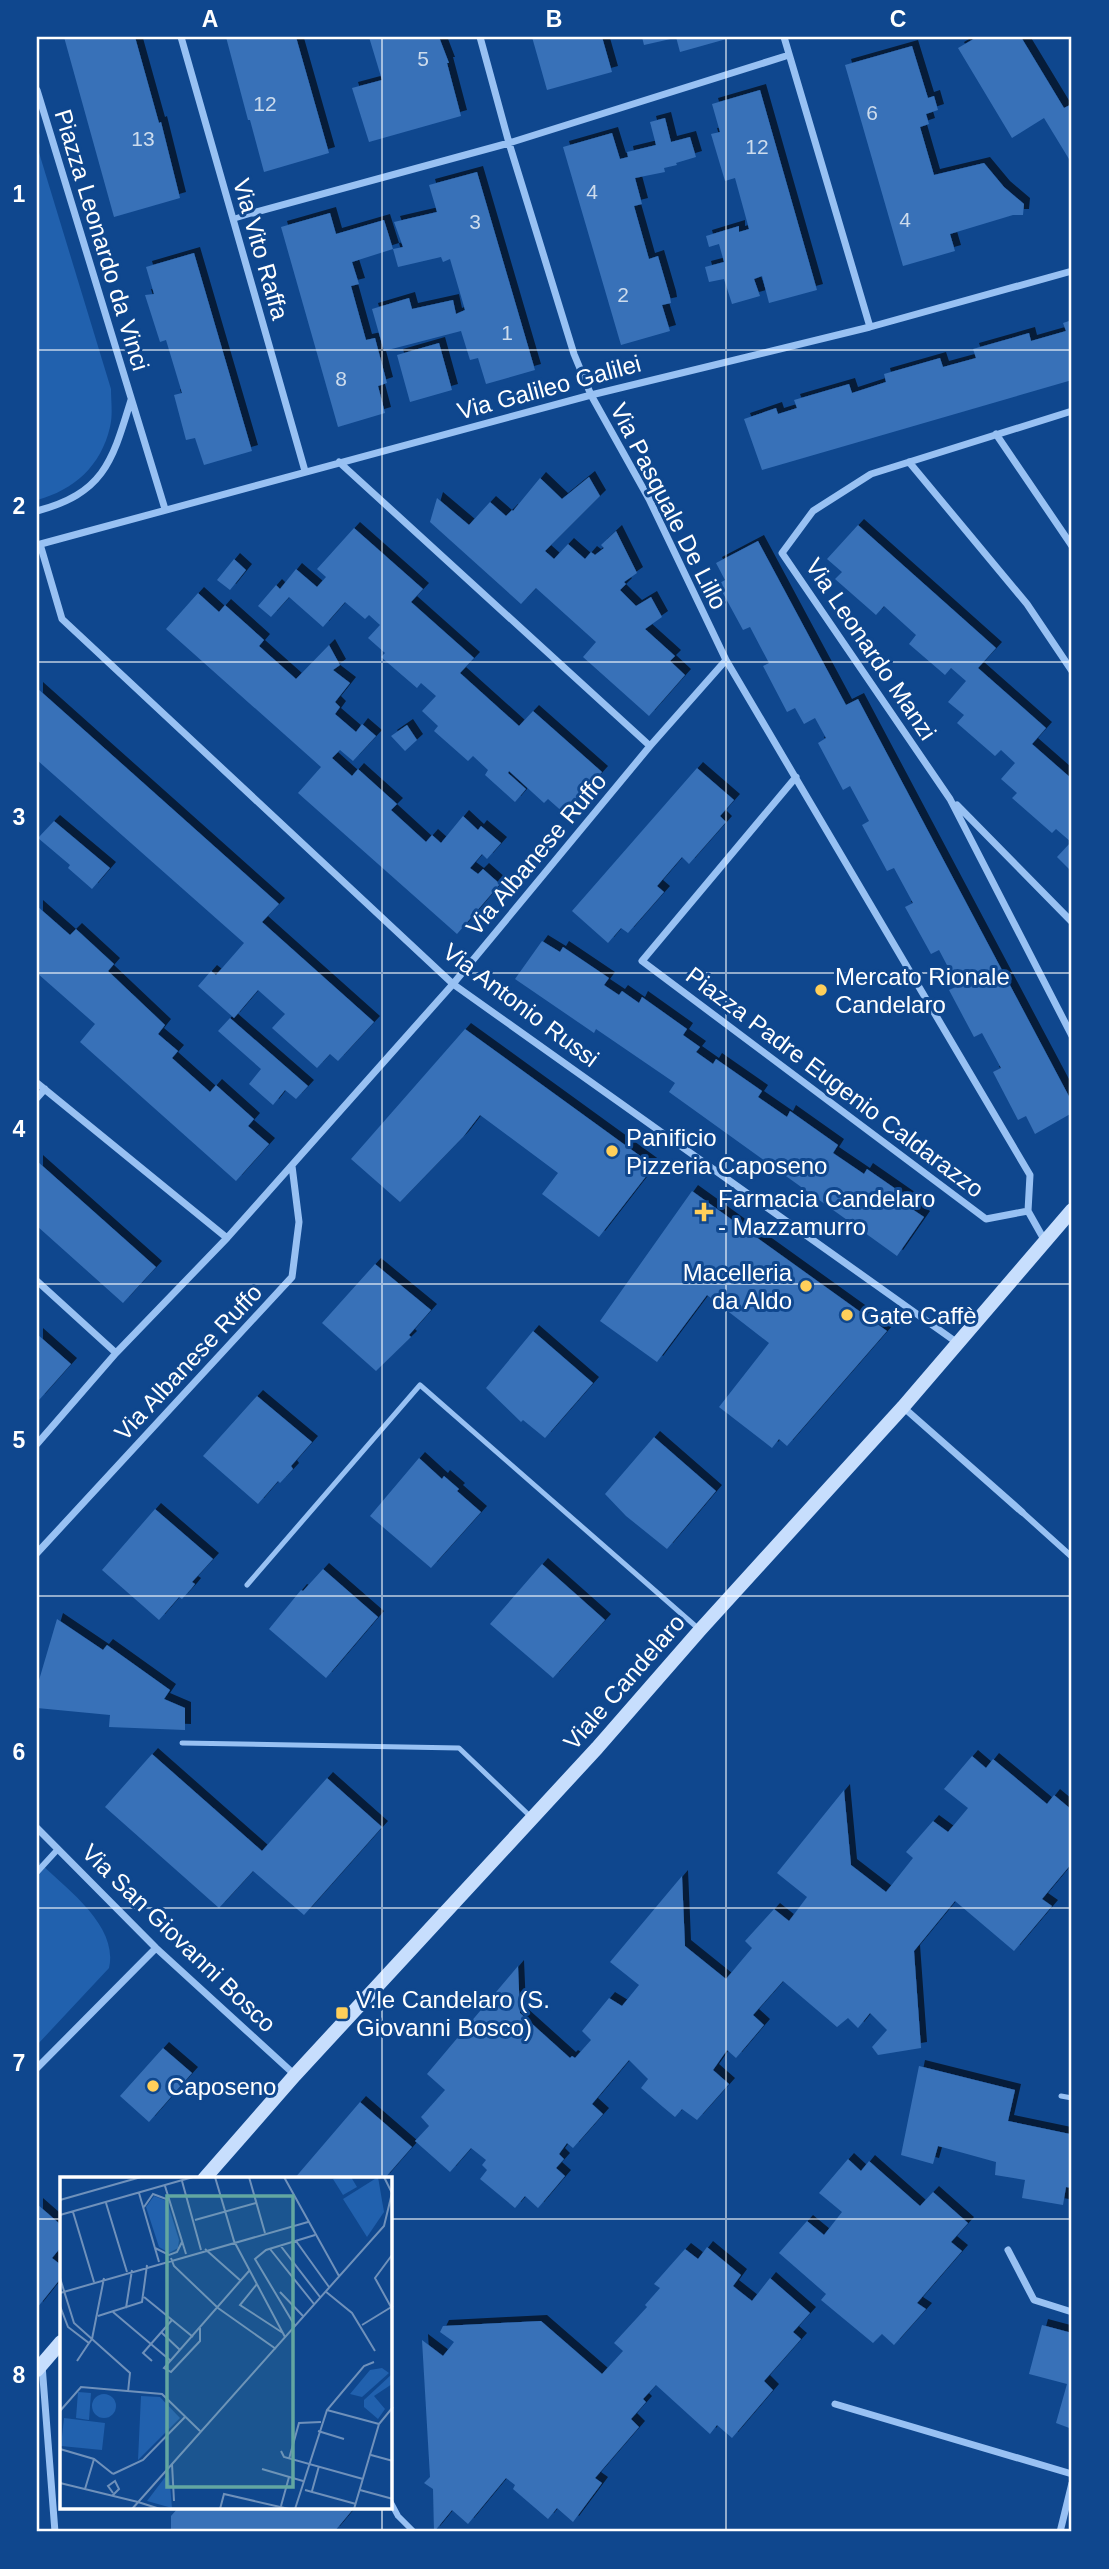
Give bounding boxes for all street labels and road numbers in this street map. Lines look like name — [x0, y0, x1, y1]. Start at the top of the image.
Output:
street label: Piazza Leonardo da Vinci — [49, 106, 155, 374]
street label: Via Vito Raffa — [228, 175, 294, 323]
street label: Via Galileo Galilei — [454, 350, 644, 424]
street label: Via Pasquale De Lillo — [605, 398, 733, 614]
street label: Via Leonardo Manzi — [800, 553, 942, 745]
street label: Via Albanese Ruffo — [460, 767, 612, 941]
street label: Via Antonio Russi — [438, 938, 604, 1072]
street label: Piazza Padre Eugenio Caldarazzo — [681, 961, 989, 1203]
street label: Via Albanese Ruffo — [109, 1278, 267, 1446]
street label: Viale Candelaro — [558, 1609, 690, 1755]
street label: Via San Giovanni Bosco — [77, 1839, 281, 2037]

